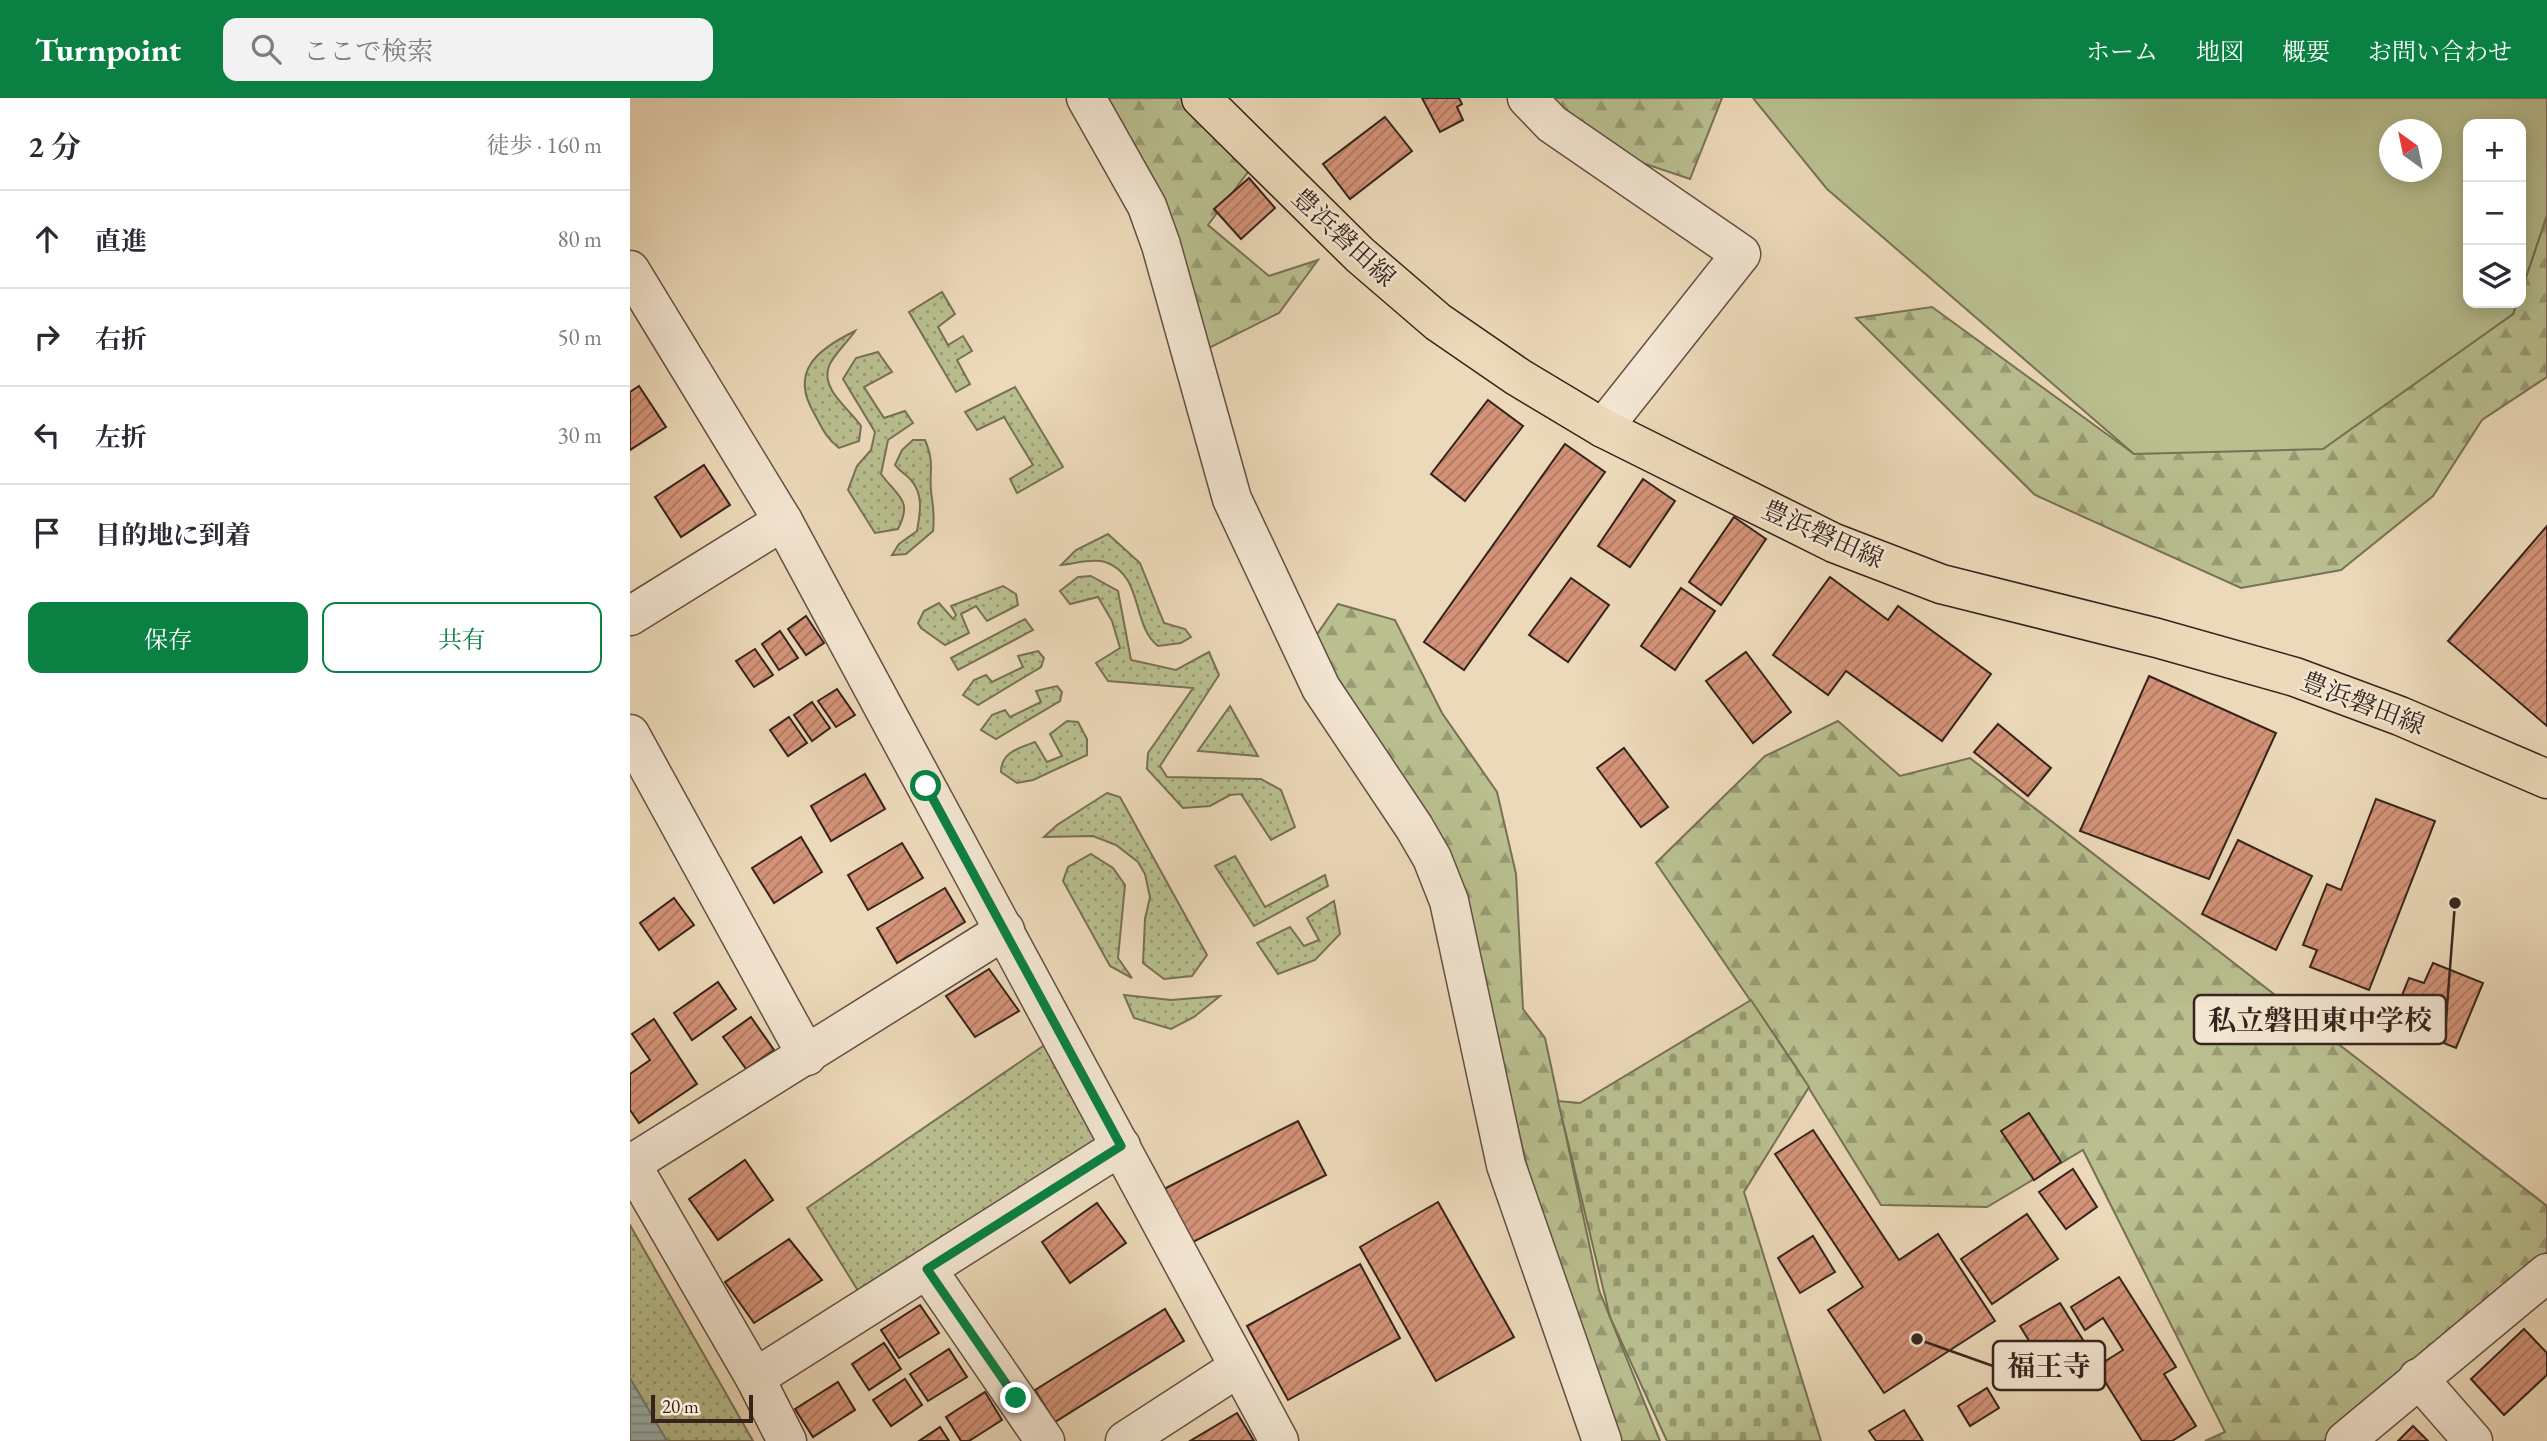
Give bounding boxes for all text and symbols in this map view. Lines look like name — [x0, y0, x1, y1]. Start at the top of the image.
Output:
search box — [223, 18, 713, 81]
text: Turnpoint — [35, 28, 181, 71]
icon: search — [247, 30, 285, 68]
text: ここで検索 — [303, 34, 433, 68]
text: ホーム — [2086, 36, 2158, 67]
text: 地図 — [2196, 36, 2244, 67]
text: 概要 — [2282, 36, 2330, 67]
text: お問い合わせ — [2368, 36, 2512, 67]
north arrow — [2379, 119, 2442, 182]
map controls — [2463, 119, 2526, 308]
button: + — [2463, 119, 2526, 182]
text: 2 分 — [28, 127, 81, 166]
text: 徒歩 · 160 m — [487, 130, 602, 160]
street label: 豊浜磐田線 — [1285, 180, 1403, 294]
button: − — [2463, 182, 2526, 245]
icon: ahead — [28, 220, 66, 258]
text: 直進 — [95, 224, 147, 258]
text: 80 m — [557, 224, 602, 254]
button: layers — [2463, 245, 2526, 308]
icon: right — [28, 318, 66, 356]
text: 右折 — [95, 322, 147, 356]
text: 50 m — [557, 322, 602, 352]
icon: left — [28, 416, 66, 454]
text: 左折 — [95, 420, 147, 454]
text: 30 m — [557, 420, 602, 450]
street label: 豊浜磐田線 — [1757, 492, 1889, 576]
icon: arrive — [28, 514, 66, 552]
text: 目的地に到着 — [95, 518, 251, 552]
button: 保存 — [28, 602, 308, 673]
button: 共有 — [322, 602, 602, 673]
street label: 豊浜磐田線 — [2296, 664, 2430, 742]
route start — [910, 770, 941, 801]
callout: 私立磐田東中学校 — [2194, 995, 2446, 1044]
text: 私立磐田東中学校 — [2208, 1002, 2432, 1038]
callout: 福王寺 — [1993, 1341, 2105, 1390]
text: 福王寺 — [2007, 1348, 2091, 1384]
route end — [1000, 1382, 1031, 1413]
scale bar — [651, 1392, 752, 1424]
text: 20 m — [662, 1394, 699, 1419]

